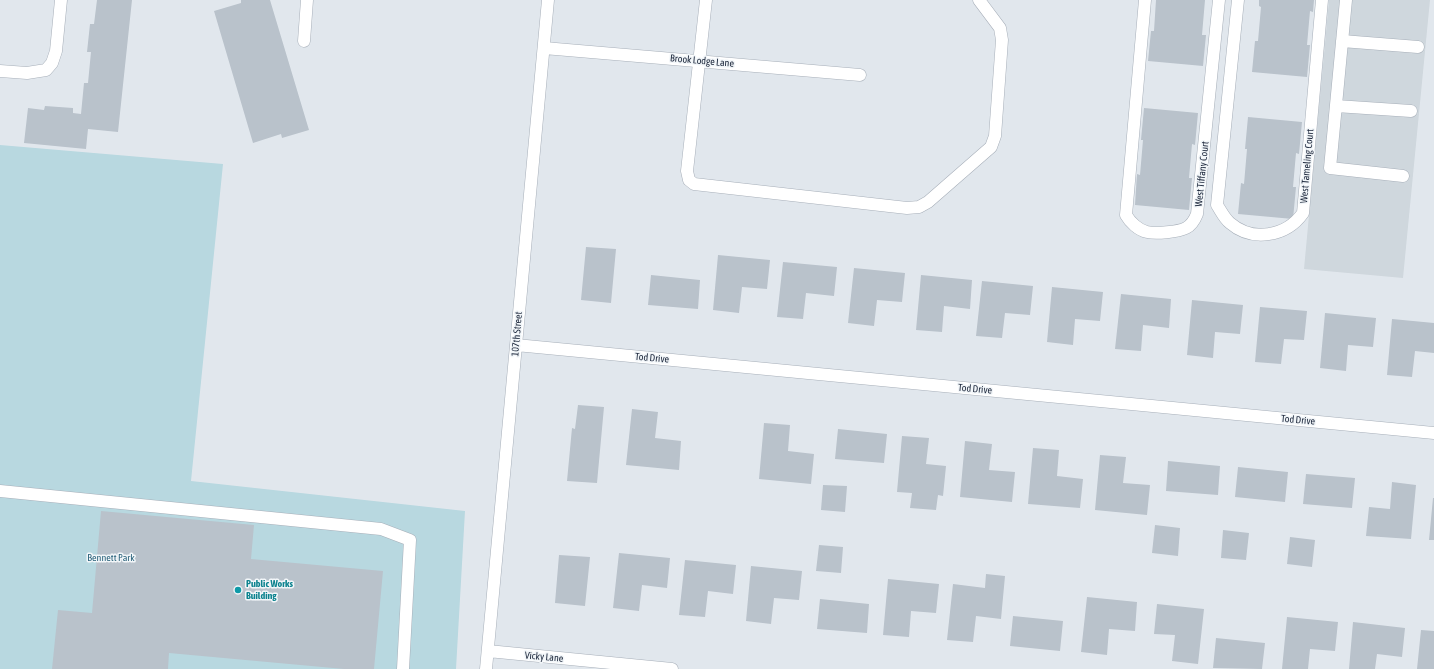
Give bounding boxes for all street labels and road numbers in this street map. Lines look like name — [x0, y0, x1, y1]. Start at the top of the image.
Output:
street label: Brook Lodge Lane — [670, 52, 734, 70]
street label: West Tameling Court — [1298, 128, 1316, 204]
street label: West Tiffany Court — [1193, 141, 1211, 207]
street label: 107th Street — [509, 311, 525, 357]
street label: Tod Drive — [635, 351, 669, 365]
street label: Tod Drive — [958, 382, 992, 396]
street label: Tod Drive — [1281, 413, 1315, 427]
street label: Vicky Lane — [524, 649, 564, 665]

